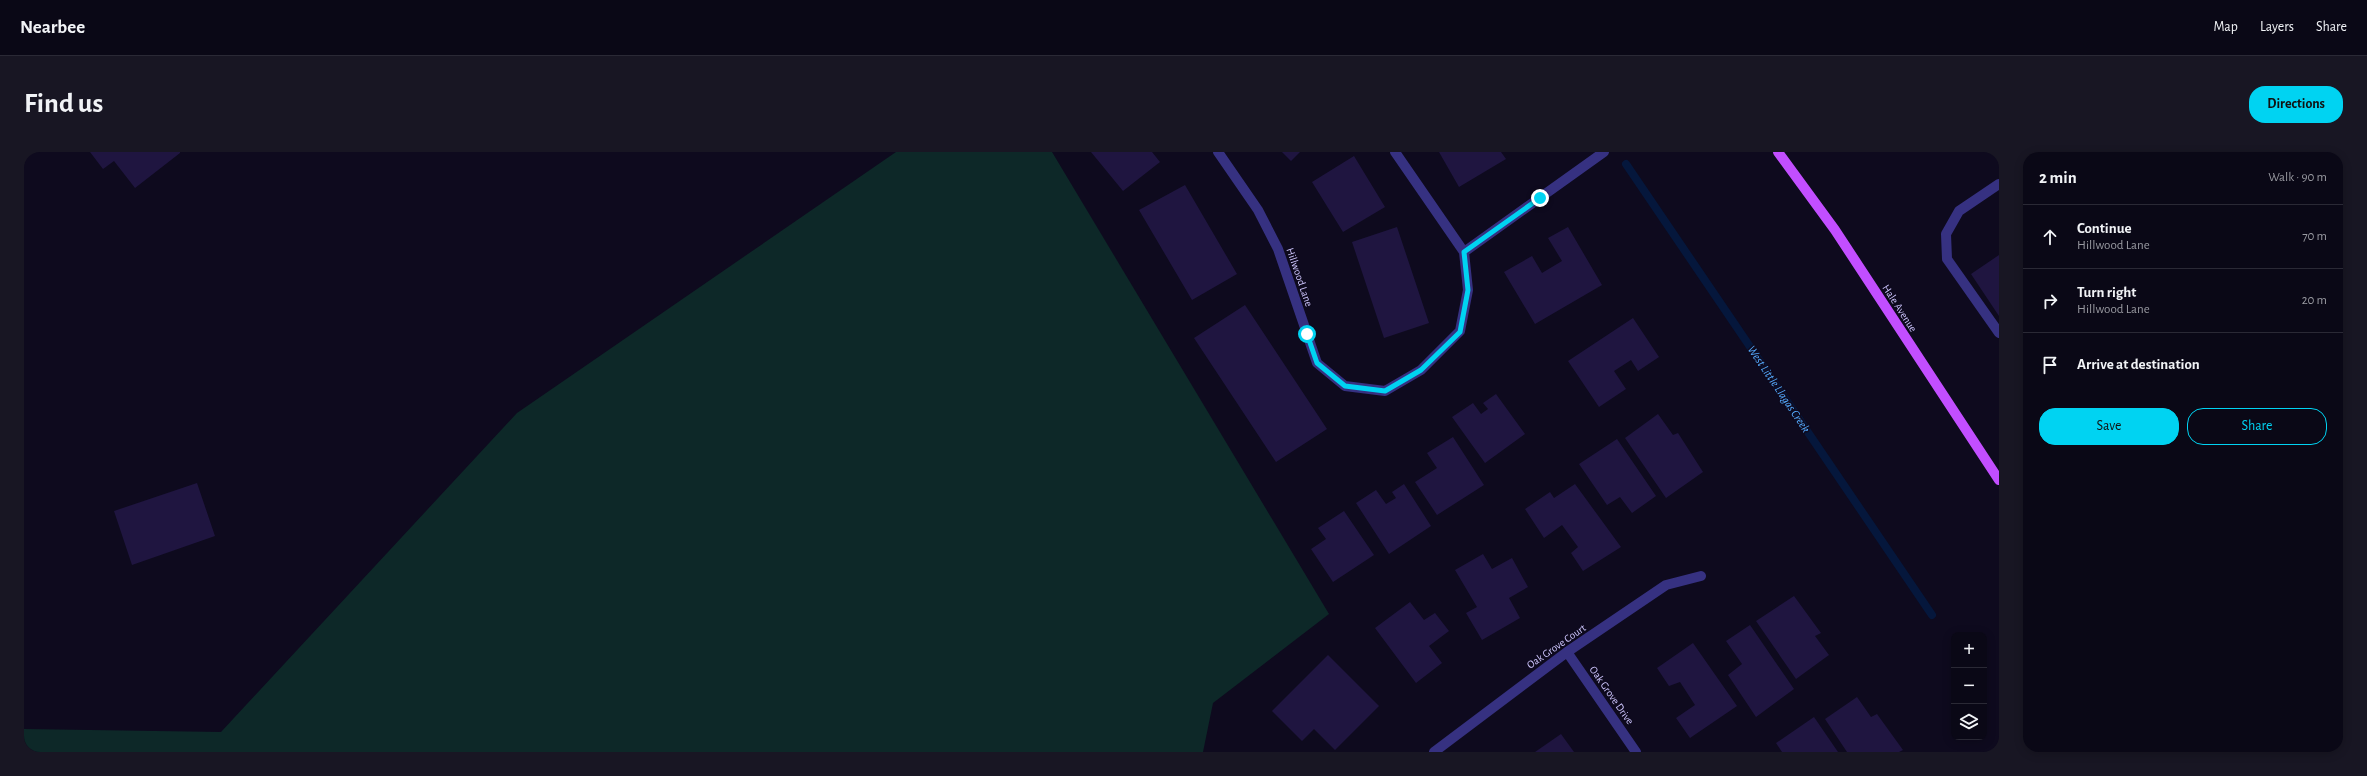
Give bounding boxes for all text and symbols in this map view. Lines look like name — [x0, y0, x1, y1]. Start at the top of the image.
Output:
text: Nearbee — [20, 18, 85, 37]
text: Map — [2213, 20, 2238, 34]
text: Layers — [2260, 20, 2294, 34]
text: Share — [2316, 20, 2347, 34]
button: Directions — [2249, 86, 2343, 123]
text: Find us — [24, 90, 103, 118]
text: 2 min — [2039, 169, 2077, 186]
text: Walk · 90 m — [2268, 171, 2327, 184]
route end — [1531, 189, 1549, 207]
text: Continue — [2077, 221, 2132, 236]
icon: ahead — [2039, 226, 2061, 248]
text: 70 m — [2302, 230, 2327, 243]
text: Hillwood Lane — [2077, 239, 2150, 252]
street label: Hillwood Lane — [1284, 246, 1315, 308]
street label: Hale Avenue — [1880, 283, 1919, 334]
text: Turn right — [2077, 285, 2136, 300]
icon: right — [2039, 290, 2061, 312]
text: 20 m — [2302, 294, 2327, 307]
text: Hillwood Lane — [2077, 303, 2150, 316]
route start — [1298, 325, 1316, 343]
water label: West Little Llagas Creek — [1746, 344, 1813, 435]
icon: arrive — [2039, 354, 2061, 376]
text: Arrive at destination — [2077, 357, 2200, 372]
button: Save — [2039, 408, 2179, 445]
button: Share — [2187, 408, 2327, 445]
street label: Oak Grove Court — [1525, 622, 1588, 671]
map controls — [1951, 632, 1987, 740]
button: + — [1951, 632, 1987, 668]
street label: Oak Grove Drive — [1587, 664, 1636, 726]
button: − — [1951, 668, 1987, 704]
button: layers — [1951, 704, 1987, 740]

